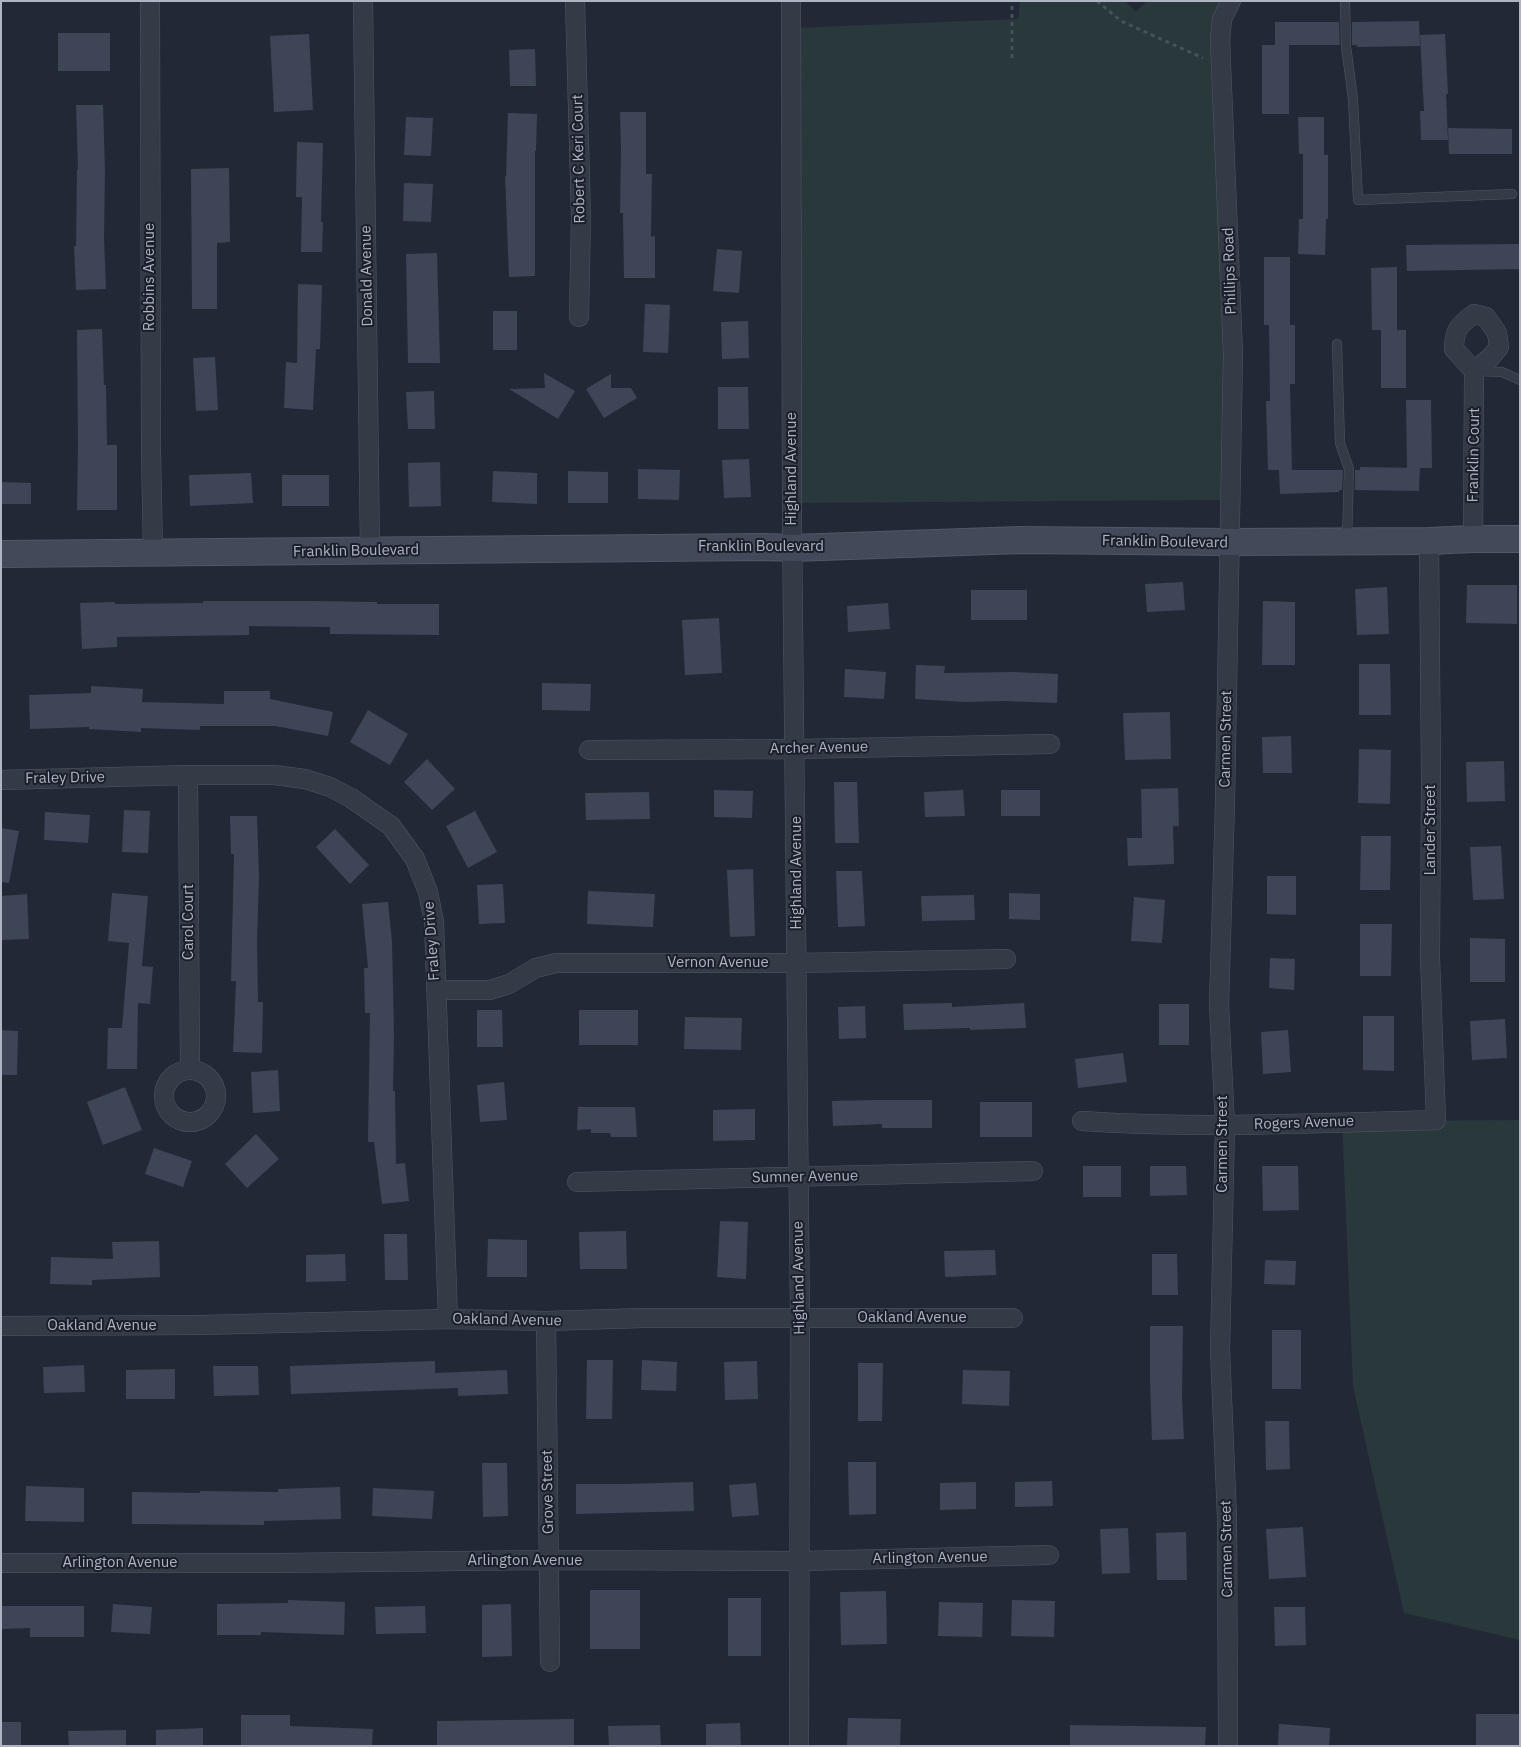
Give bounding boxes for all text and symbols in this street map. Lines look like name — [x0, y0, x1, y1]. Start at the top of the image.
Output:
street label: Robert C Keri Court — [569, 94, 589, 224]
street label: Robbins Avenue — [141, 223, 159, 331]
street label: Donald Avenue — [357, 225, 377, 327]
street label: Phillips Road — [1219, 227, 1241, 315]
street label: Franklin Court — [1464, 407, 1484, 503]
street label: Highland Avenue — [783, 412, 801, 526]
street label: Franklin Boulevard — [1102, 532, 1228, 552]
street label: Franklin Boulevard — [698, 538, 824, 556]
street label: Franklin Boulevard — [293, 541, 419, 561]
street label: Carmen Street — [1216, 690, 1236, 788]
street label: Archer Avenue — [770, 738, 868, 758]
street label: Fraley Drive — [25, 768, 105, 788]
street label: Lander Street — [1422, 784, 1440, 876]
street label: Highland Avenue — [788, 816, 806, 930]
street label: Carol Court — [180, 884, 198, 960]
street label: Fraley Drive — [420, 901, 444, 981]
street label: Vernon Avenue — [667, 954, 769, 972]
street label: Carmen Street — [1214, 1095, 1232, 1193]
street label: Rogers Avenue — [1254, 1112, 1354, 1134]
street label: Sumner Avenue — [752, 1167, 858, 1187]
street label: Highland Avenue — [789, 1221, 809, 1335]
street label: Oakland Avenue — [857, 1309, 967, 1327]
street label: Oakland Avenue — [452, 1310, 562, 1330]
street label: Oakland Avenue — [47, 1317, 157, 1335]
street label: Grove Street — [538, 1450, 558, 1534]
street label: Carmen Street — [1217, 1500, 1237, 1598]
street label: Arlington Avenue — [872, 1548, 988, 1568]
street label: Arlington Avenue — [467, 1552, 583, 1570]
street label: Arlington Avenue — [62, 1554, 178, 1572]

